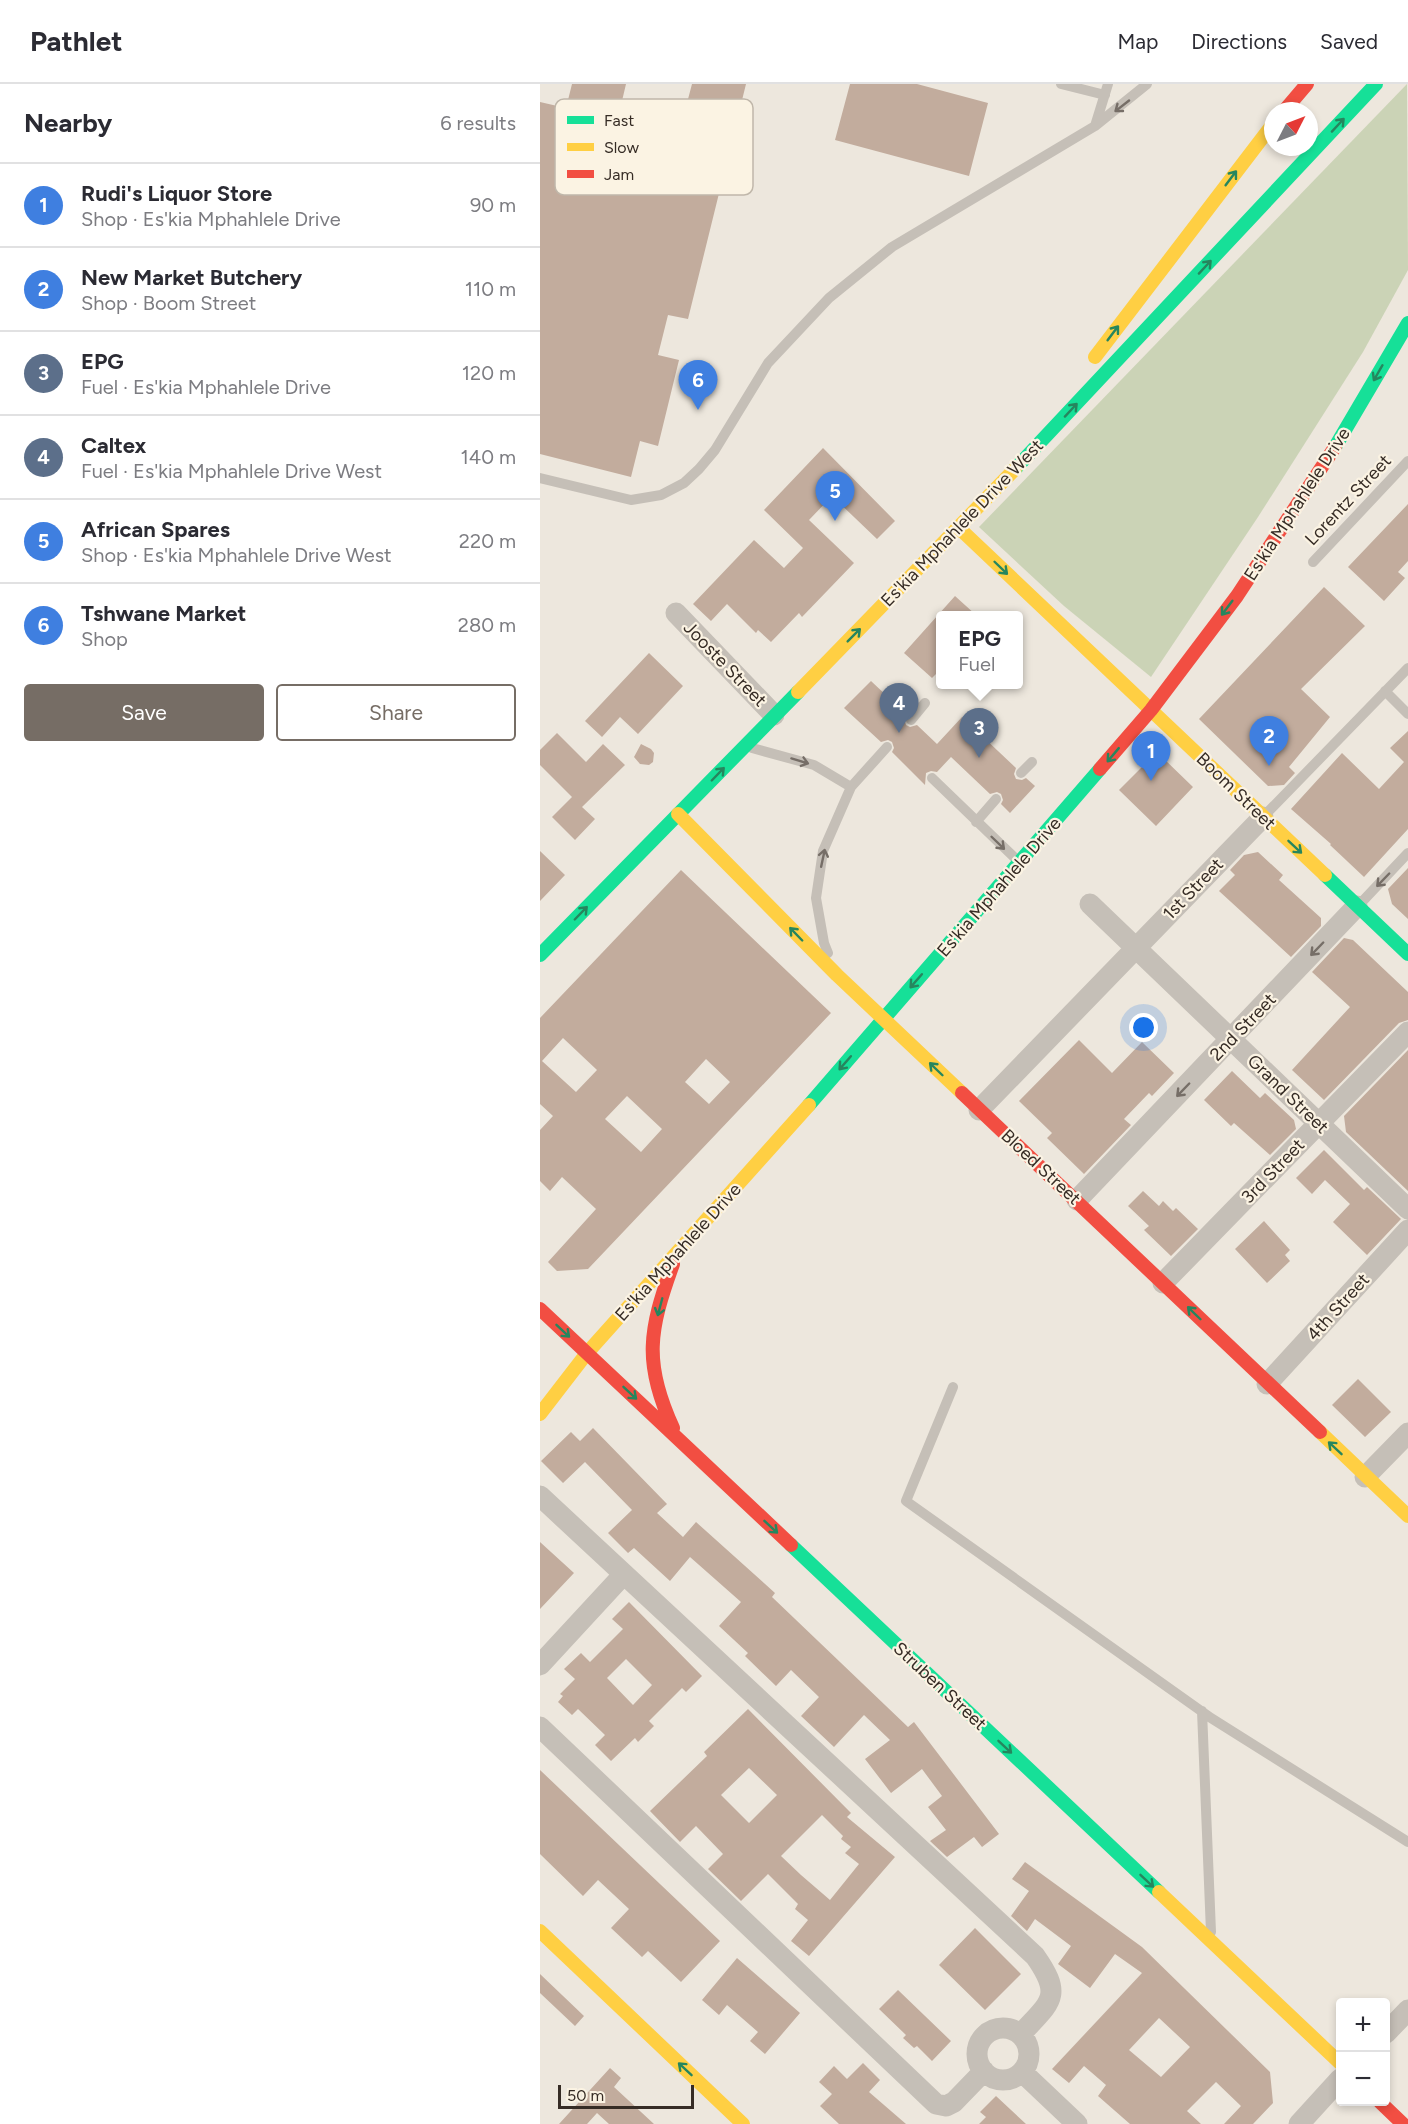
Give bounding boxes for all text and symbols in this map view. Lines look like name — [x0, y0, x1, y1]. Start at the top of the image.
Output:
text: Pathlet — [30, 24, 122, 58]
text: Map — [1117, 29, 1158, 54]
text: Directions — [1191, 29, 1287, 54]
text: Saved — [1320, 29, 1378, 54]
legend — [555, 99, 753, 195]
one-way arrow — [1114, 99, 1130, 112]
north arrow — [1264, 102, 1318, 156]
text: Nearby — [24, 107, 112, 139]
text: 6 results — [440, 111, 516, 135]
text: Fast — [604, 111, 634, 130]
one-way arrow — [1331, 117, 1345, 132]
text: Slow — [604, 138, 639, 157]
text: Jam — [604, 165, 634, 184]
one-way arrow — [1224, 170, 1237, 186]
text: Rudi's Liquor Store — [81, 180, 272, 207]
text: 1 — [39, 193, 48, 217]
text: 90 m — [470, 193, 516, 217]
text: Shop · Es'kia Mphahlele Drive — [81, 207, 341, 231]
one-way arrow — [1197, 260, 1211, 275]
text: New Market Butchery — [81, 264, 302, 291]
text: 2 — [38, 277, 49, 301]
text: 110 m — [465, 277, 516, 301]
text: Shop · Boom Street — [81, 291, 256, 315]
one-way arrow — [1107, 326, 1120, 342]
text: EPG — [81, 348, 124, 375]
pin: 6 — [678, 360, 718, 410]
text: 3 — [38, 361, 49, 385]
text: 120 m — [462, 361, 516, 385]
one-way arrow — [1372, 364, 1384, 381]
text: Fuel · Es'kia Mphahlele Drive — [81, 375, 331, 399]
one-way arrow — [1064, 402, 1079, 417]
street label: Es'kia Mphahlele Drive — [1239, 423, 1355, 585]
text: Caltex — [81, 432, 146, 459]
street label: Es'kia Mphahlele Drive West — [876, 435, 1048, 611]
text: 4 — [37, 445, 50, 469]
text: 140 m — [461, 445, 516, 469]
street label: Lorentz Street — [1300, 450, 1396, 550]
text: Fuel · Es'kia Mphahlele Drive West — [81, 459, 382, 483]
pin: 5 — [816, 472, 854, 521]
text: African Spares — [81, 516, 230, 543]
text: 5 — [38, 529, 49, 553]
text: 220 m — [459, 529, 516, 553]
text: Shop · Es'kia Mphahlele Drive West — [81, 543, 392, 567]
one-way arrow — [994, 561, 1009, 576]
one-way arrow — [1221, 599, 1234, 615]
text: Tshwane Market — [81, 600, 246, 627]
popup — [936, 611, 1023, 689]
text: 6 — [38, 613, 49, 637]
text: 280 m — [458, 613, 516, 637]
street label: Jooste Street — [679, 617, 771, 711]
text: EPG — [958, 625, 1001, 652]
text: Shop — [81, 627, 128, 651]
one-way arrow — [847, 627, 862, 642]
text: Fuel — [958, 652, 995, 676]
button: Save — [24, 684, 264, 741]
button: Share — [276, 684, 516, 741]
pin: 4 — [880, 684, 918, 733]
pin: 3 — [960, 708, 998, 758]
pin: 2 — [1250, 716, 1288, 766]
pin: 1 — [1132, 732, 1170, 781]
one-way arrow — [1106, 747, 1119, 763]
street label: Boom Street — [1192, 748, 1280, 834]
one-way arrow — [790, 756, 809, 767]
one-way arrow — [710, 766, 725, 781]
street label: Es'kia Mphahlele Drive — [932, 813, 1066, 961]
one-way arrow — [991, 835, 1006, 850]
one-way arrow — [1287, 840, 1302, 854]
one-way arrow — [817, 849, 829, 868]
street label: 1st Street — [1158, 853, 1228, 925]
one-way arrow — [1375, 872, 1390, 887]
one-way arrow — [574, 905, 588, 920]
one-way arrow — [789, 926, 804, 941]
one-way arrow — [1310, 941, 1324, 956]
one-way arrow — [909, 974, 923, 989]
street label: 2nd Street — [1205, 988, 1281, 1065]
your location — [1129, 1013, 1158, 1042]
street label: Grand Street — [1243, 1050, 1333, 1138]
one-way arrow — [838, 1055, 852, 1070]
one-way arrow — [929, 1062, 944, 1076]
one-way arrow — [1176, 1082, 1190, 1097]
street label: Bloed Street — [997, 1125, 1085, 1209]
street label: 3rd Street — [1237, 1134, 1309, 1208]
street label: Es'kia Mphahlele Drive — [610, 1178, 746, 1325]
street label: 4th Street — [1302, 1269, 1374, 1345]
one-way arrow — [653, 1297, 665, 1316]
one-way arrow — [1186, 1306, 1201, 1320]
one-way arrow — [556, 1324, 571, 1338]
one-way arrow — [622, 1386, 637, 1400]
one-way arrow — [1327, 1440, 1342, 1455]
one-way arrow — [764, 1520, 779, 1534]
street label: Struben Street — [889, 1637, 991, 1735]
one-way arrow — [997, 1740, 1012, 1754]
one-way arrow — [1139, 1874, 1154, 1888]
map controls — [1336, 1998, 1390, 2106]
button: + — [1336, 1998, 1390, 2052]
button: − — [1336, 2052, 1390, 2106]
one-way arrow — [678, 2062, 693, 2077]
scale bar — [558, 2082, 694, 2110]
text: 50 m — [567, 2086, 604, 2105]

